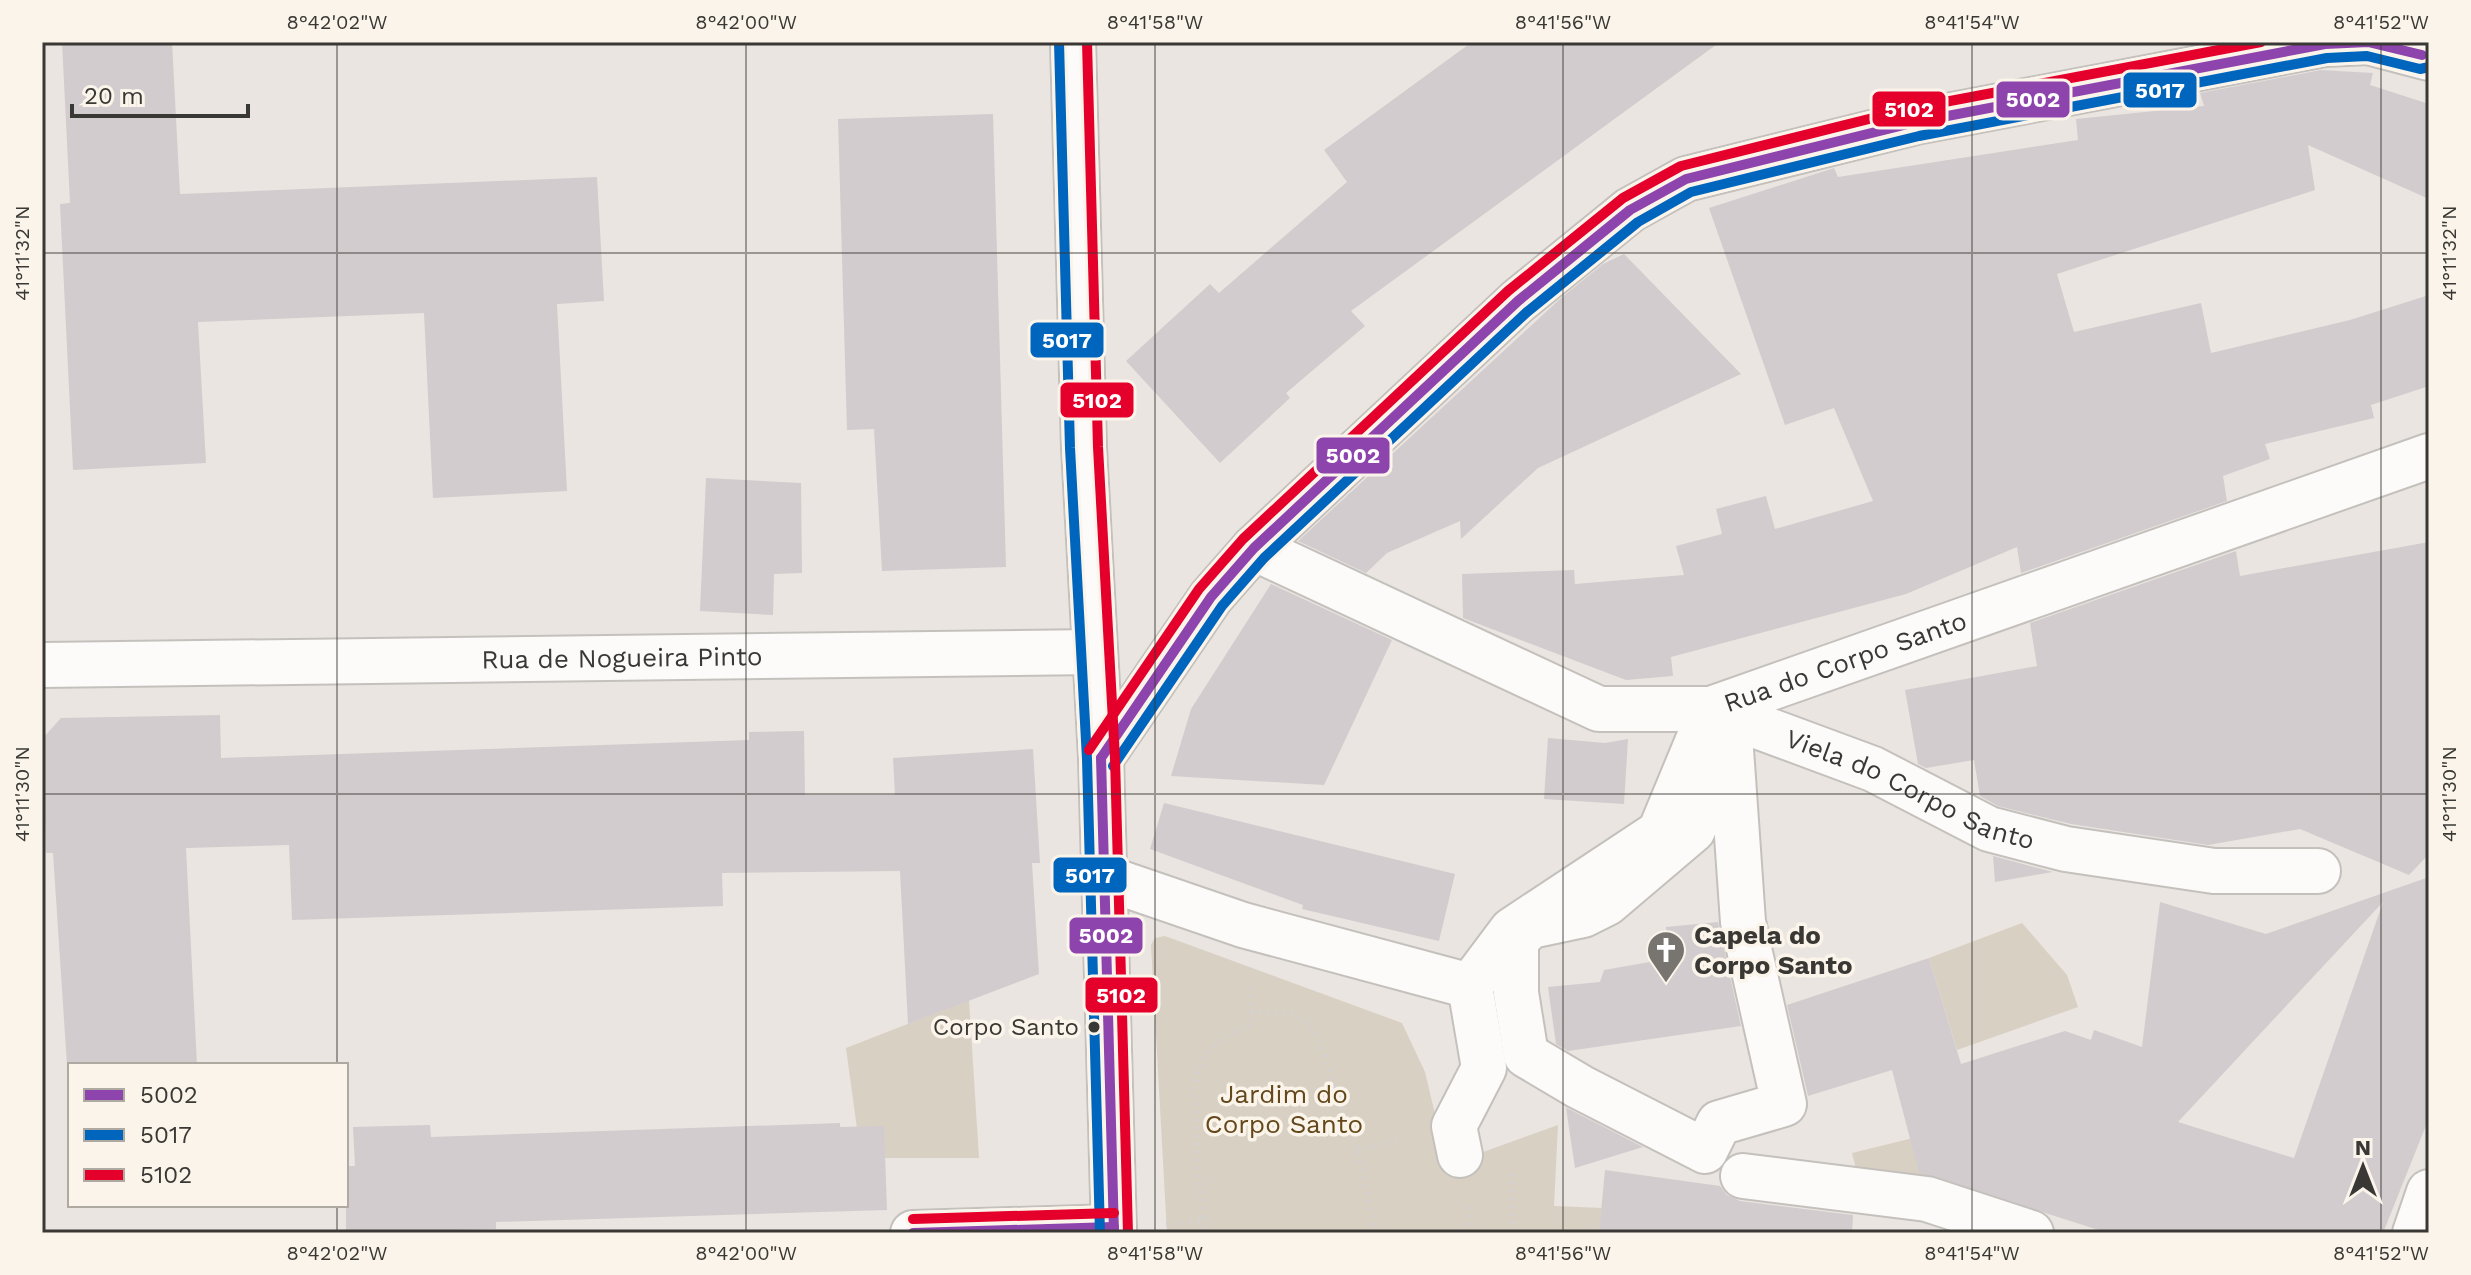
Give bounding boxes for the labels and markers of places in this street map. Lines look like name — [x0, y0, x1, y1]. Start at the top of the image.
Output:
place label: Capela do Corpo Santo — [1694, 920, 1852, 980]
church icon: Capela do Corpo Santo — [1645, 929, 1687, 984]
place label: Corpo Santo — [933, 1013, 1079, 1041]
marker: Corpo Santo — [1086, 1019, 1102, 1035]

